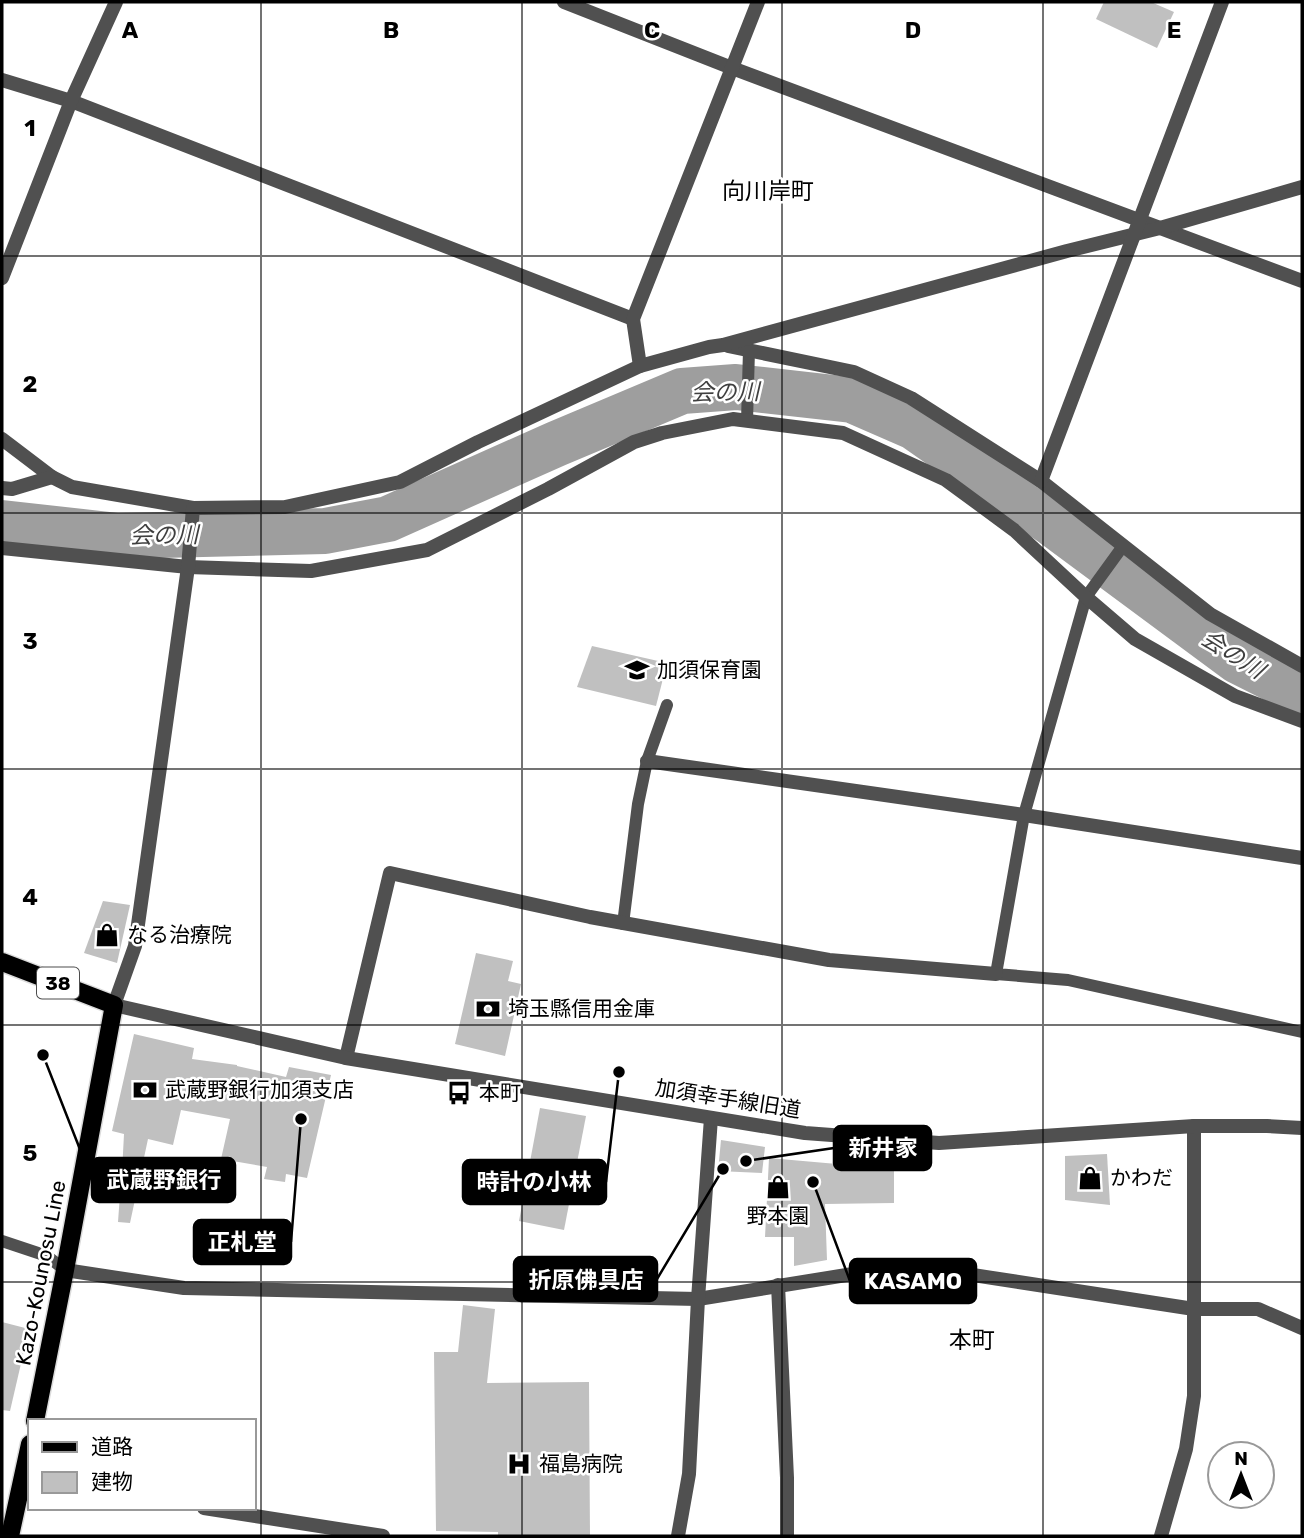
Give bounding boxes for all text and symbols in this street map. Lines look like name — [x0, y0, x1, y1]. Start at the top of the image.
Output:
text: A — [122, 16, 139, 44]
text: B — [383, 16, 399, 44]
text: C — [644, 16, 660, 44]
text: D — [905, 16, 921, 44]
text: E — [1167, 16, 1181, 44]
text: 1 — [24, 114, 36, 142]
district label: 向川岸町 — [722, 177, 814, 205]
text: 2 — [23, 370, 37, 398]
water label: 会の川 — [690, 377, 763, 407]
water label: 会の川 — [129, 520, 202, 550]
water label: 会の川 — [1196, 624, 1272, 686]
text: 3 — [22, 627, 38, 655]
school or university icon: 加須保育園 — [623, 656, 651, 684]
place label: 加須保育園 — [657, 657, 762, 682]
text: 4 — [22, 883, 38, 911]
shop icon: なる治療院 — [93, 921, 121, 949]
place label: なる治療院 — [127, 922, 232, 947]
road number: 38 — [37, 967, 79, 998]
bank icon: 埼玉縣信用金庫 — [474, 995, 502, 1023]
place label: 埼玉縣信用金庫 — [508, 996, 655, 1021]
street label: 加須幸手線旧道 — [654, 1075, 803, 1122]
bank icon: 武蔵野銀行加須支店 — [131, 1076, 159, 1104]
place label: 武蔵野銀行加須支店 — [165, 1077, 354, 1102]
bus stop icon: 本町 — [445, 1079, 473, 1107]
place label: 本町 — [479, 1080, 521, 1105]
callout: 新井家 — [834, 1126, 931, 1170]
text: 新井家 — [849, 1134, 918, 1162]
text: 5 — [23, 1139, 38, 1167]
callout: 武蔵野銀行 — [92, 1158, 235, 1202]
callout: 時計の小林 — [463, 1160, 606, 1204]
shop icon: かわだ — [1076, 1164, 1104, 1192]
place label: かわだ — [1110, 1165, 1173, 1190]
text: 武蔵野銀行 — [107, 1166, 222, 1194]
text: 時計の小林 — [477, 1168, 592, 1196]
shop icon: 野本園 — [764, 1173, 792, 1201]
street label: Kazo-Kounosu Line — [10, 1178, 71, 1368]
place label: 野本園 — [747, 1203, 810, 1228]
callout: 正札堂 — [194, 1220, 291, 1264]
text: 正札堂 — [208, 1228, 277, 1256]
callout: 折原佛具店 — [514, 1257, 657, 1301]
callout: KASAMO — [850, 1259, 976, 1303]
text: 折原佛具店 — [529, 1266, 644, 1294]
text: KASAMO — [864, 1267, 962, 1295]
district label: 本町 — [949, 1326, 995, 1354]
legend — [28, 1419, 256, 1510]
text: 道路 — [91, 1434, 133, 1459]
north arrow — [1206, 1440, 1276, 1510]
text: N — [1234, 1447, 1248, 1470]
hospital icon: 福島病院 — [505, 1450, 533, 1478]
place label: 福島病院 — [539, 1451, 623, 1476]
text: 建物 — [91, 1469, 133, 1494]

